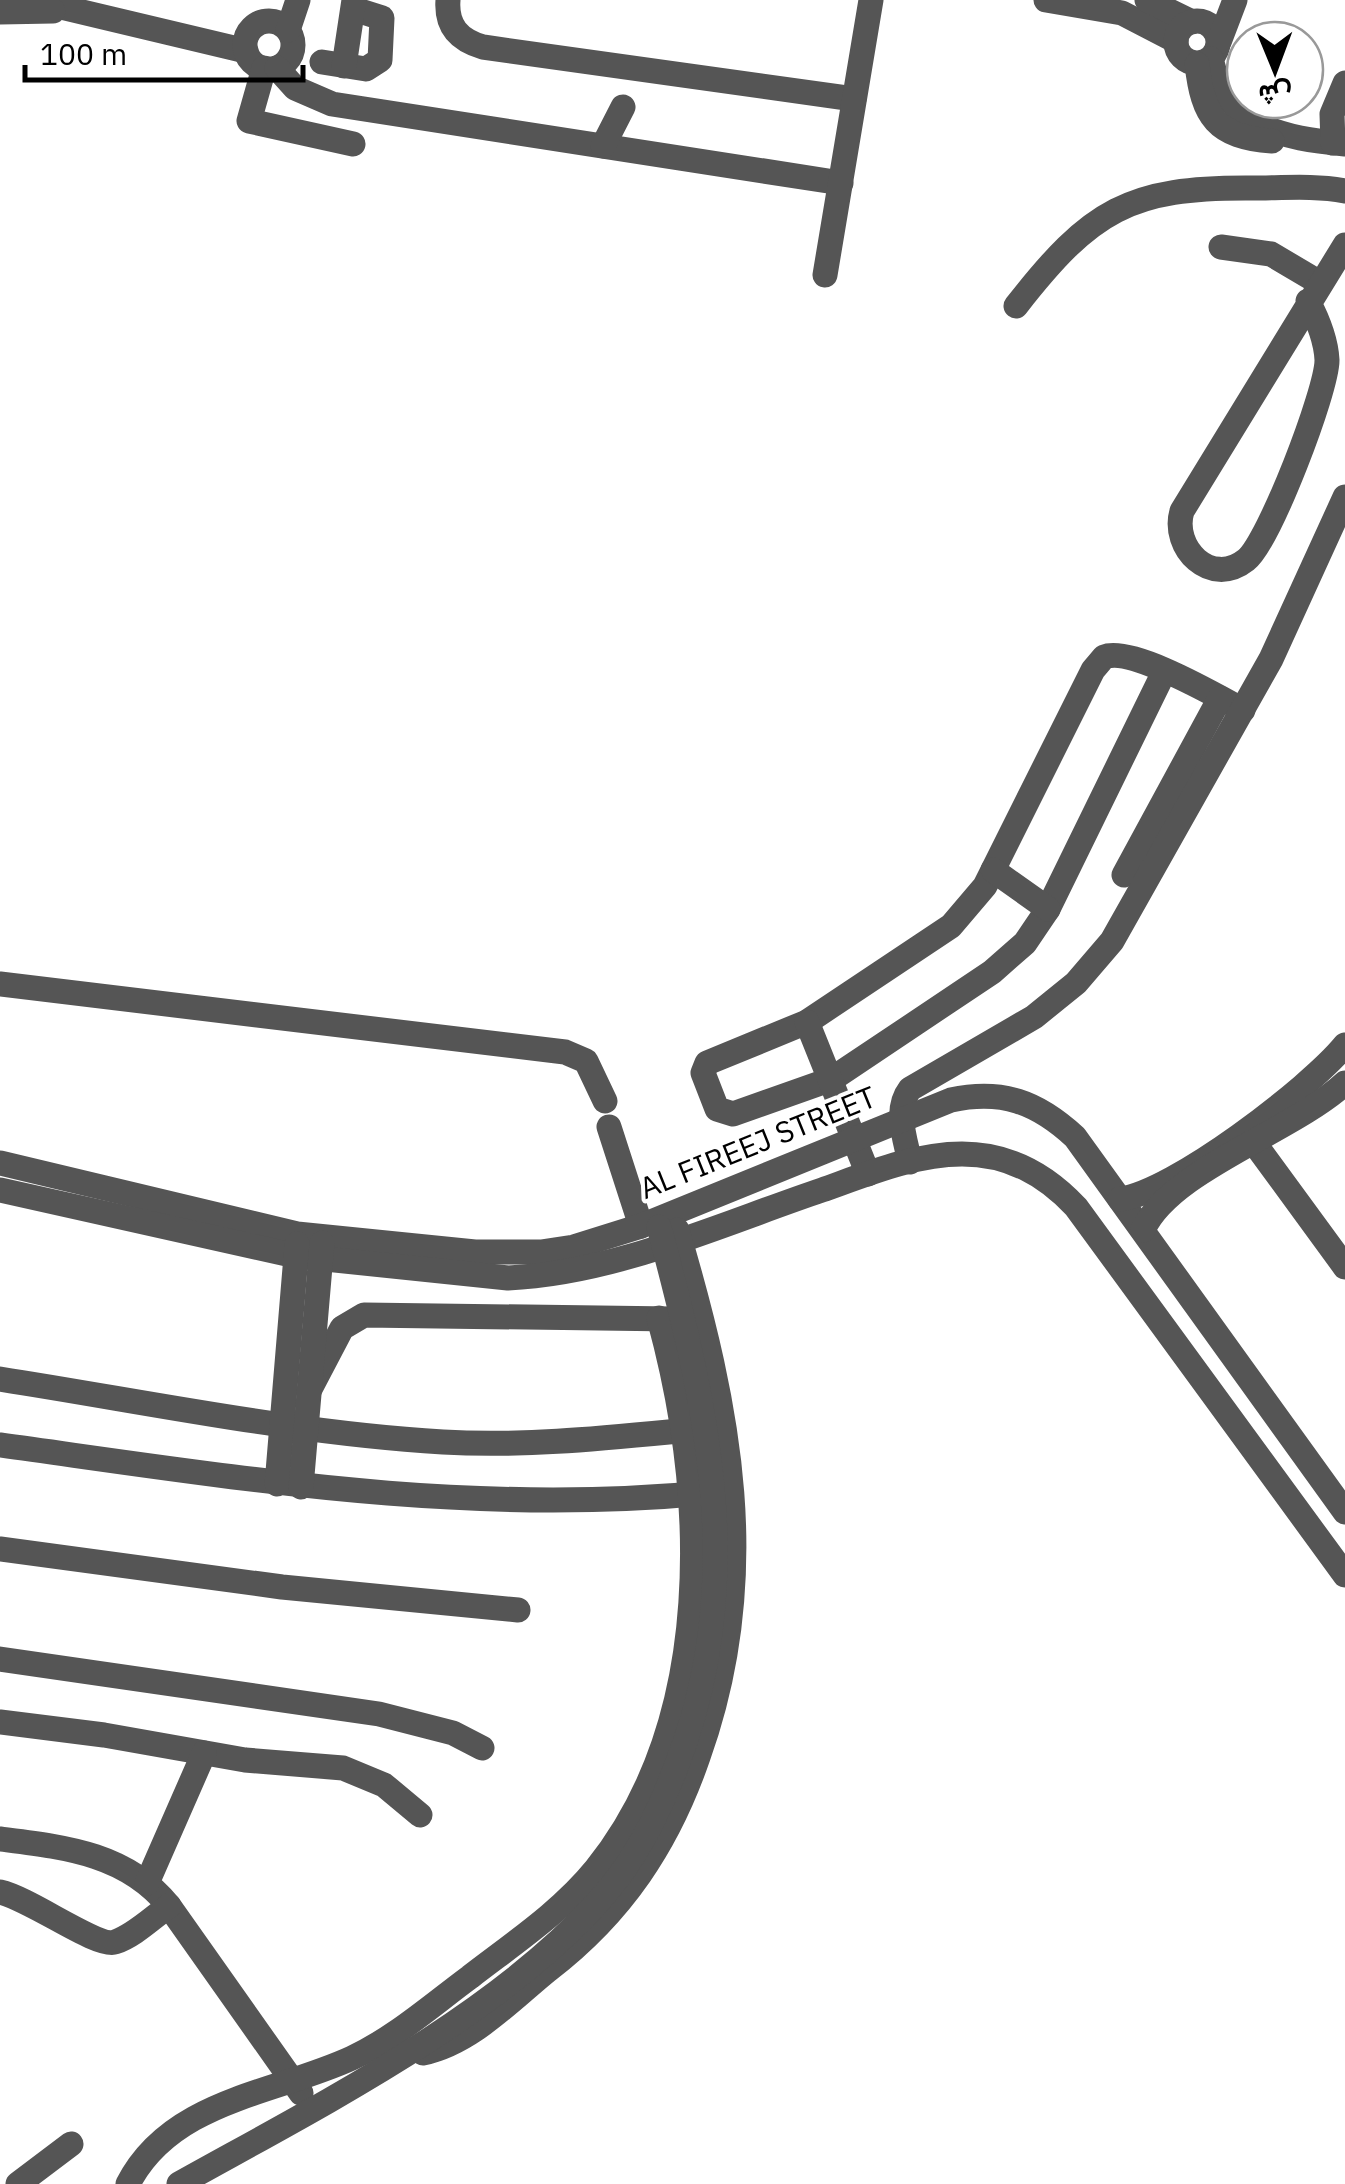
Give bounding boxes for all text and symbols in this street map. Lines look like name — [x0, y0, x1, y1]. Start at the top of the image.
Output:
scale bar — [25, 20, 302, 82]
north arrow — [1225, 20, 1325, 120]
text: 100 m — [40, 34, 127, 73]
text: ش — [1258, 77, 1293, 114]
street label: AL FIREEJ STREET — [633, 1076, 881, 1207]

